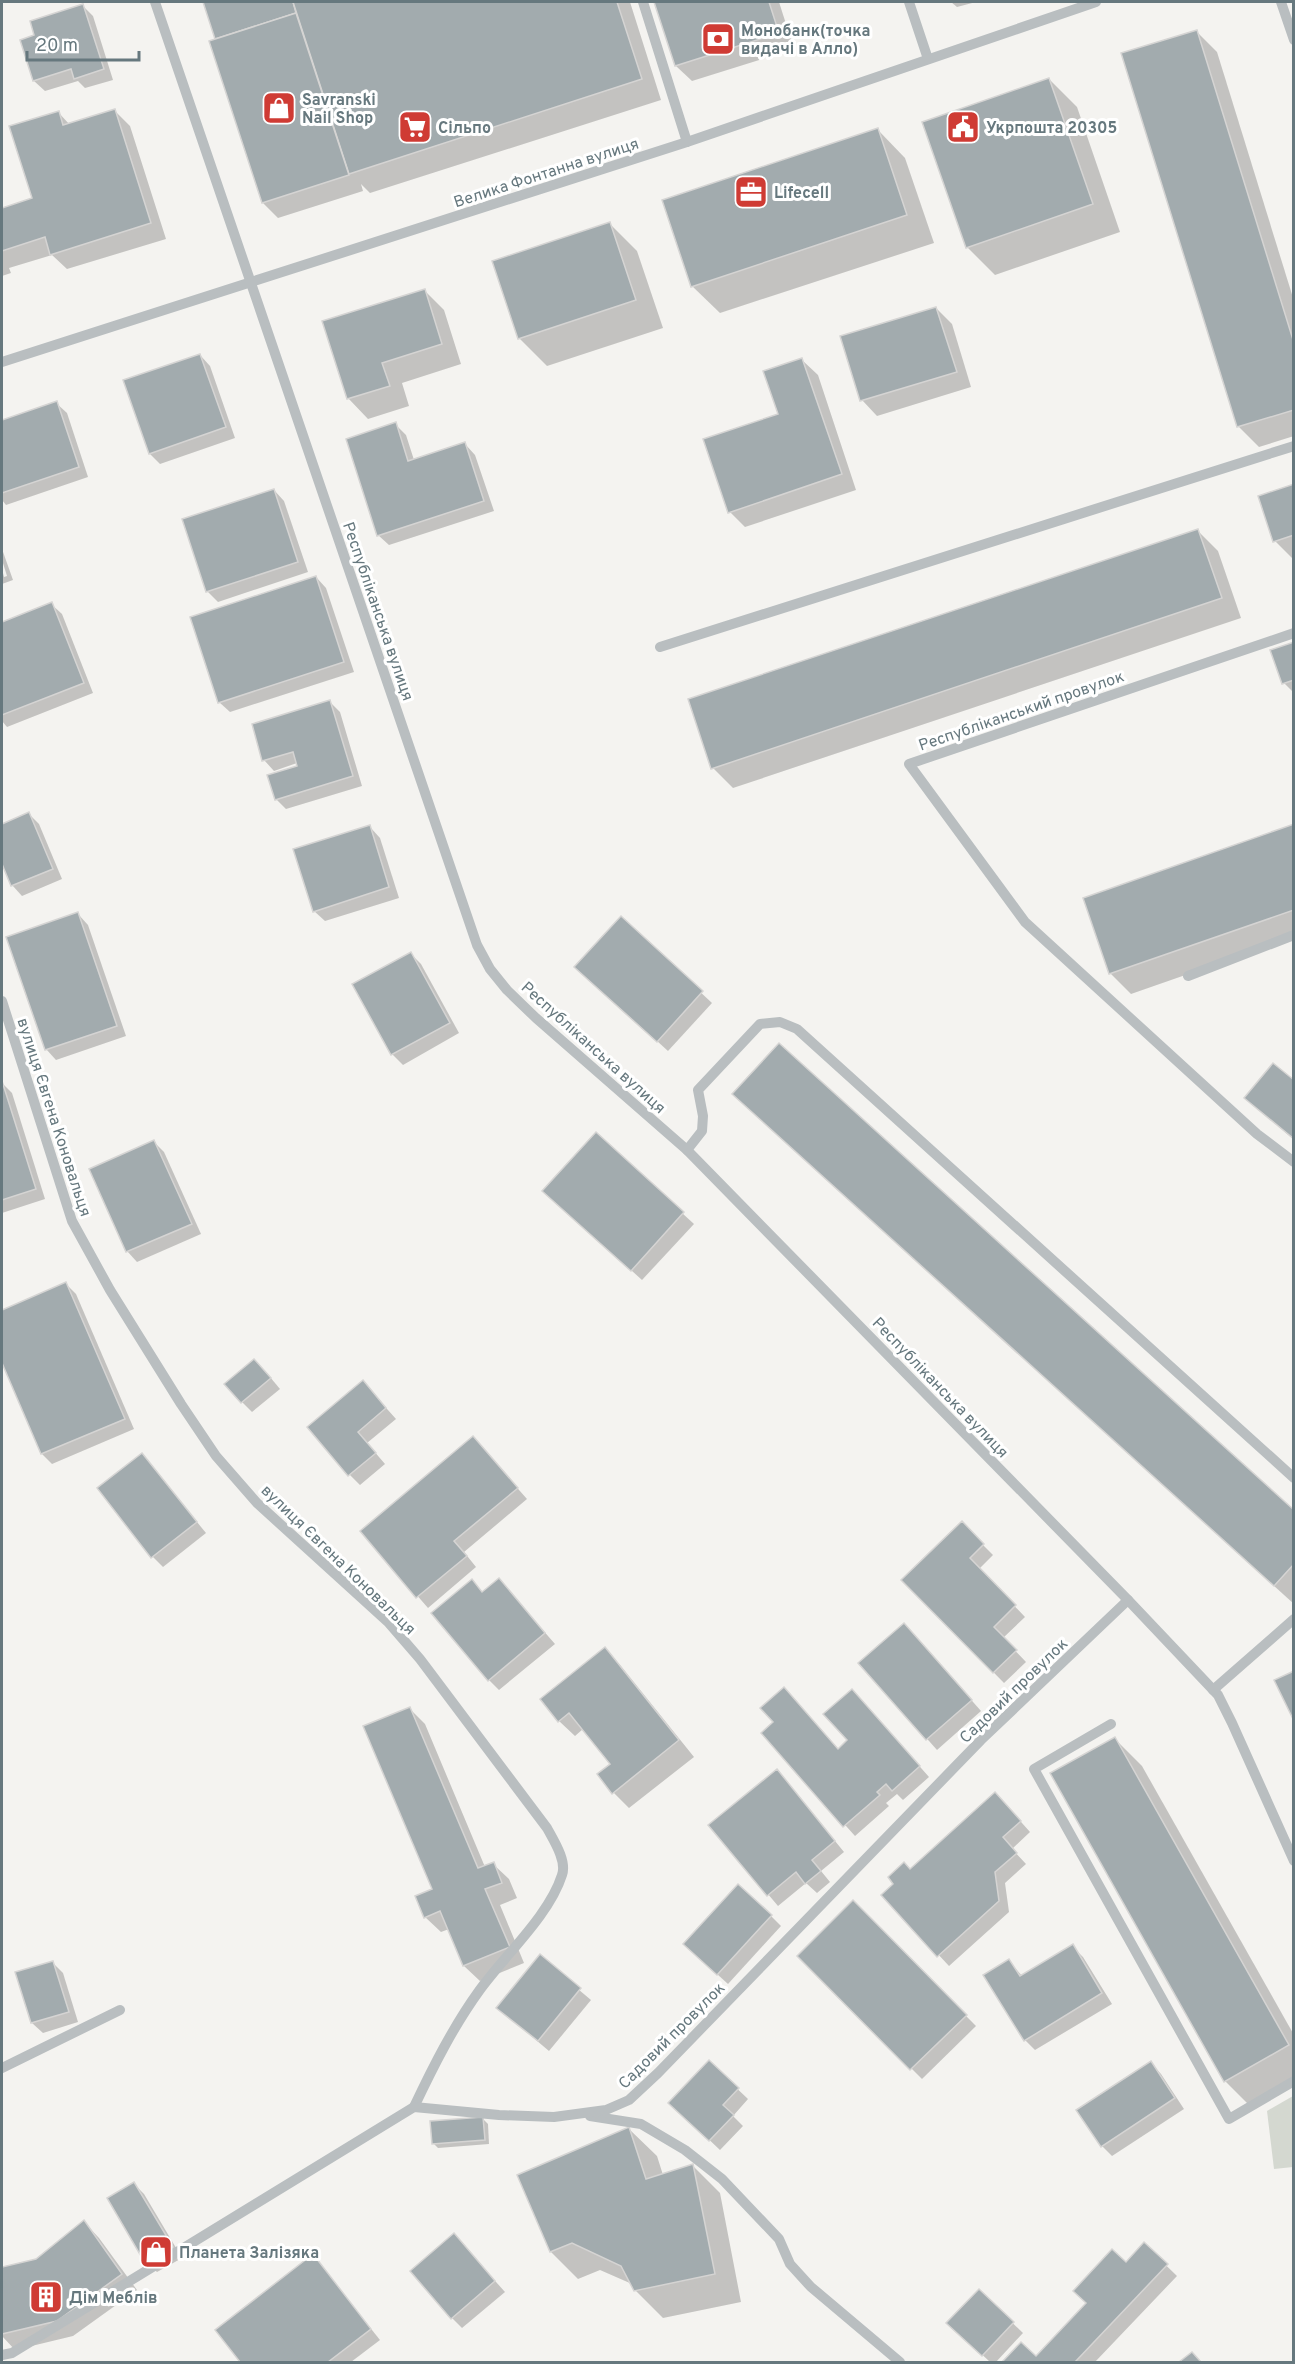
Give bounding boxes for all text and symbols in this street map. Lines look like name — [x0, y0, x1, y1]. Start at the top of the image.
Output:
bank icon: Монобанк(точка видачі в Алло) — [700, 21, 736, 57]
place label: Монобанк(точка видачі в Алло) — [741, 22, 871, 60]
scale bar — [27, 24, 140, 62]
text: 20 m — [36, 35, 78, 58]
shop icon: Savranski Nail Shop — [261, 90, 297, 126]
place label: Savranski Nail Shop — [302, 91, 376, 129]
supermarket icon: Сільпо — [397, 109, 433, 145]
public building icon: Укрпошта 20305 — [945, 109, 981, 145]
place label: Сільпо — [438, 119, 491, 139]
place label: Укрпошта 20305 — [986, 119, 1117, 139]
street label: Велика Фонтанна вулиця — [452, 134, 642, 213]
office icon: Lifecell — [733, 174, 769, 210]
place label: Lifecell — [774, 184, 829, 204]
street label: Республіканська вулиця — [337, 520, 417, 704]
street label: Республіканський провулок — [916, 667, 1127, 756]
street label: Республіканська вулиця — [516, 978, 669, 1119]
street label: вулиця Євгена Коновальця — [12, 1016, 95, 1219]
street label: Республіканська вулиця — [867, 1314, 1012, 1463]
street label: вулиця Євгена Коновальця — [256, 1481, 419, 1640]
street label: Садовий провулок — [956, 1635, 1073, 1748]
street label: Садовий провулок — [615, 1979, 730, 2094]
shop icon: Планета Залізяка — [138, 2234, 174, 2270]
place label: Планета Залізяка — [179, 2244, 319, 2264]
building icon: Дім Меблів — [28, 2279, 64, 2315]
place label: Дім Меблів — [69, 2289, 158, 2309]

